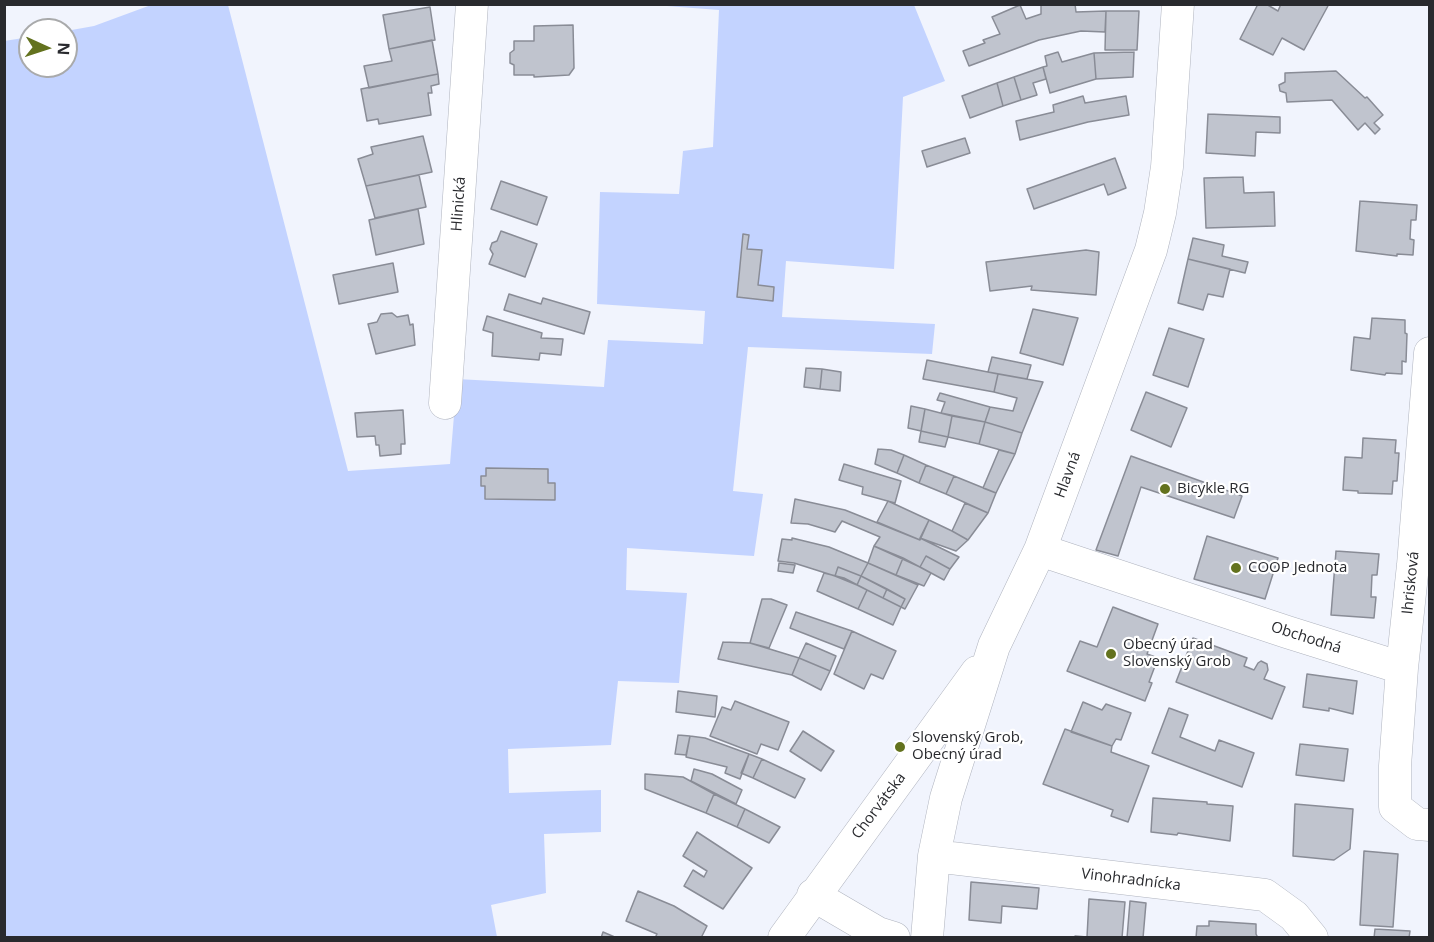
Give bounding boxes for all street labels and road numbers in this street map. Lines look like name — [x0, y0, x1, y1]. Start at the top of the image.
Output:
street label: Hlinická — [448, 176, 470, 232]
street label: Hlavná — [1051, 449, 1085, 501]
street label: Ihrisková — [1399, 551, 1423, 615]
street label: Obchodná — [1269, 618, 1343, 658]
street label: Chorvátska — [848, 769, 910, 843]
street label: Vinohradnícka — [1080, 865, 1182, 895]

